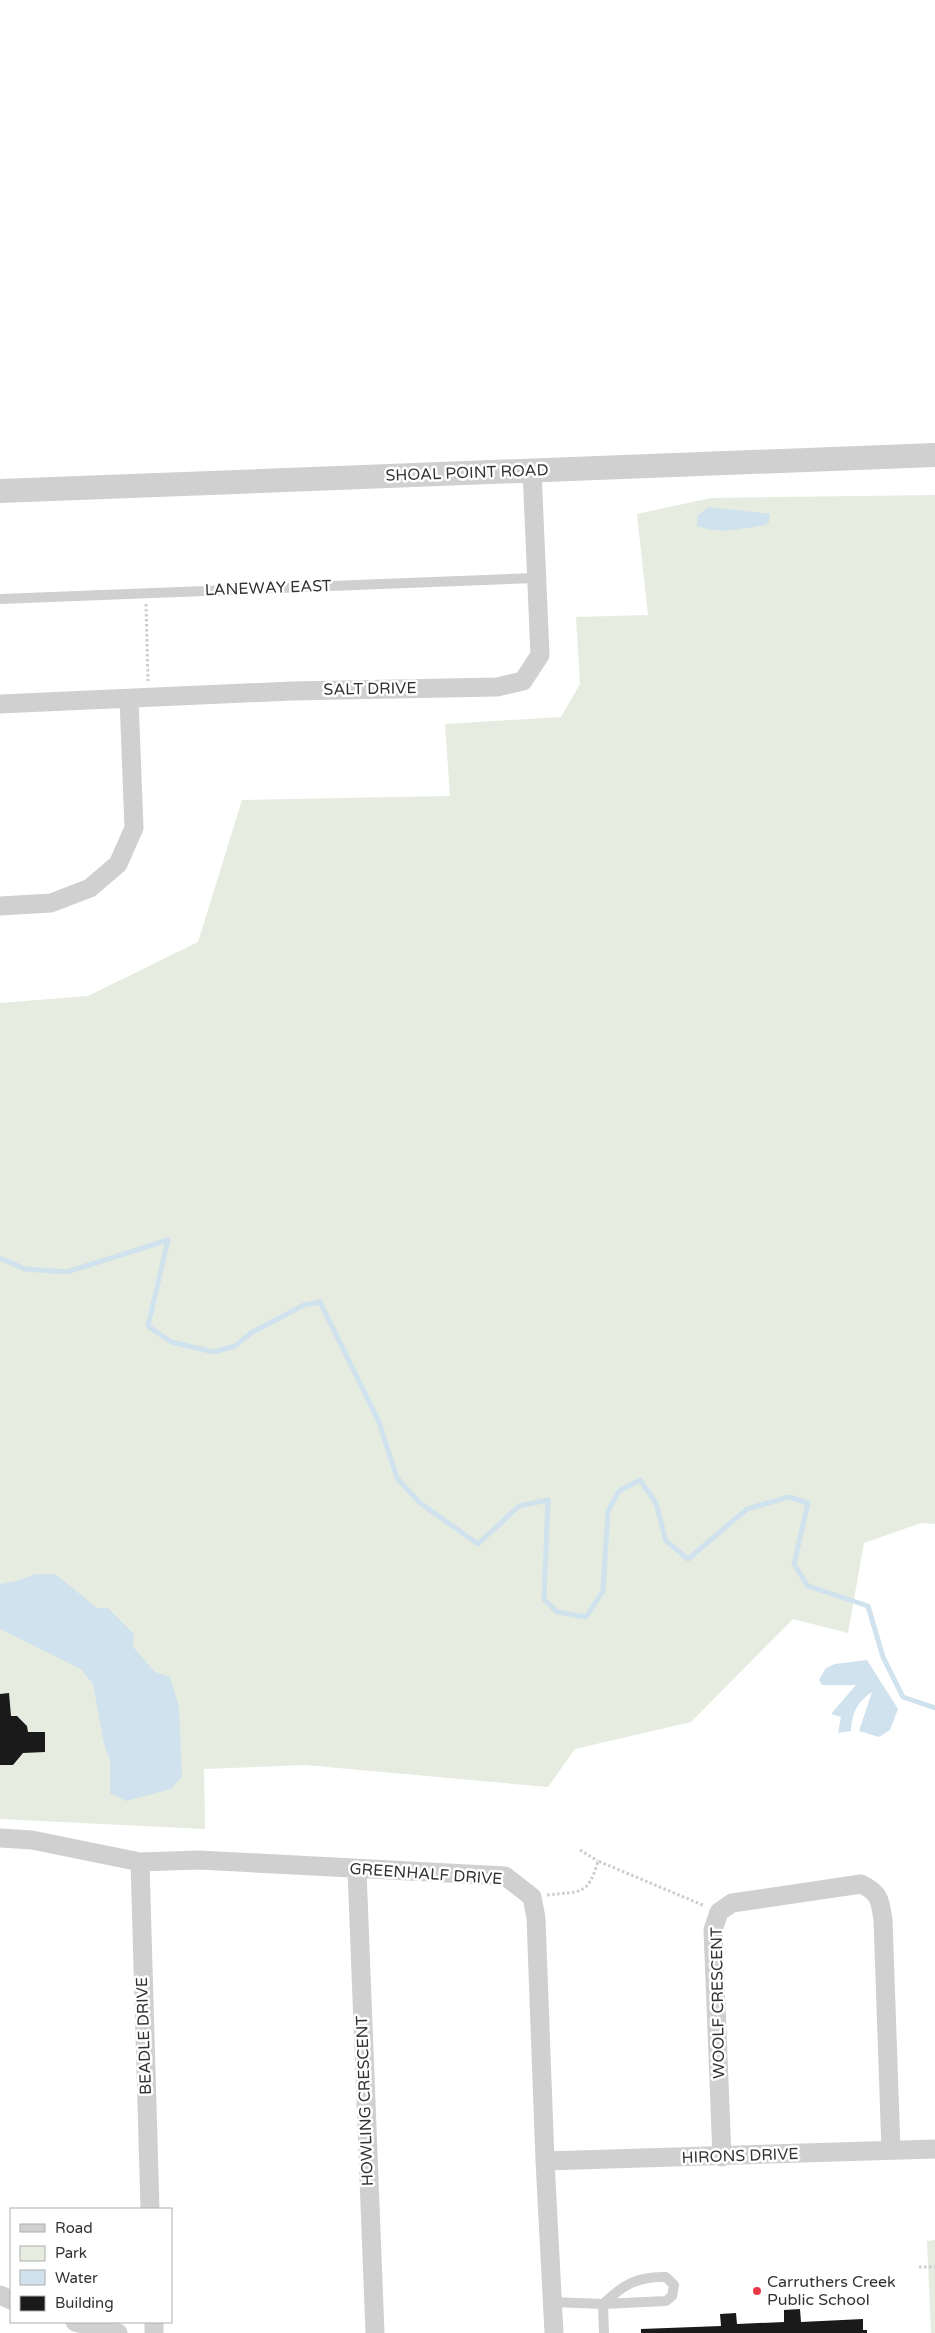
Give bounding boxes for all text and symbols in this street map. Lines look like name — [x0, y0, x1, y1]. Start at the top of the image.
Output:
street label: SHOAL POINT ROAD — [385, 460, 549, 486]
street label: LANEWAY EAST — [204, 576, 332, 600]
street label: SALT DRIVE — [323, 678, 417, 700]
street label: GREENHALF DRIVE — [349, 1859, 503, 1889]
street label: WOOLF CRESCENT — [707, 1927, 729, 2079]
street label: BEADLE DRIVE — [132, 1977, 156, 2095]
street label: HOWLING CRESCENT — [352, 2015, 378, 2187]
street label: HIRONS DRIVE — [681, 2144, 799, 2168]
legend — [10, 2208, 172, 2323]
text: Road — [55, 2219, 93, 2237]
text: Park — [55, 2244, 87, 2262]
text: Water — [55, 2269, 98, 2287]
place label: Carruthers Creek Public School — [767, 2272, 896, 2310]
marker: Carruthers Creek Public School — [751, 2285, 763, 2297]
text: Building — [55, 2294, 114, 2312]

